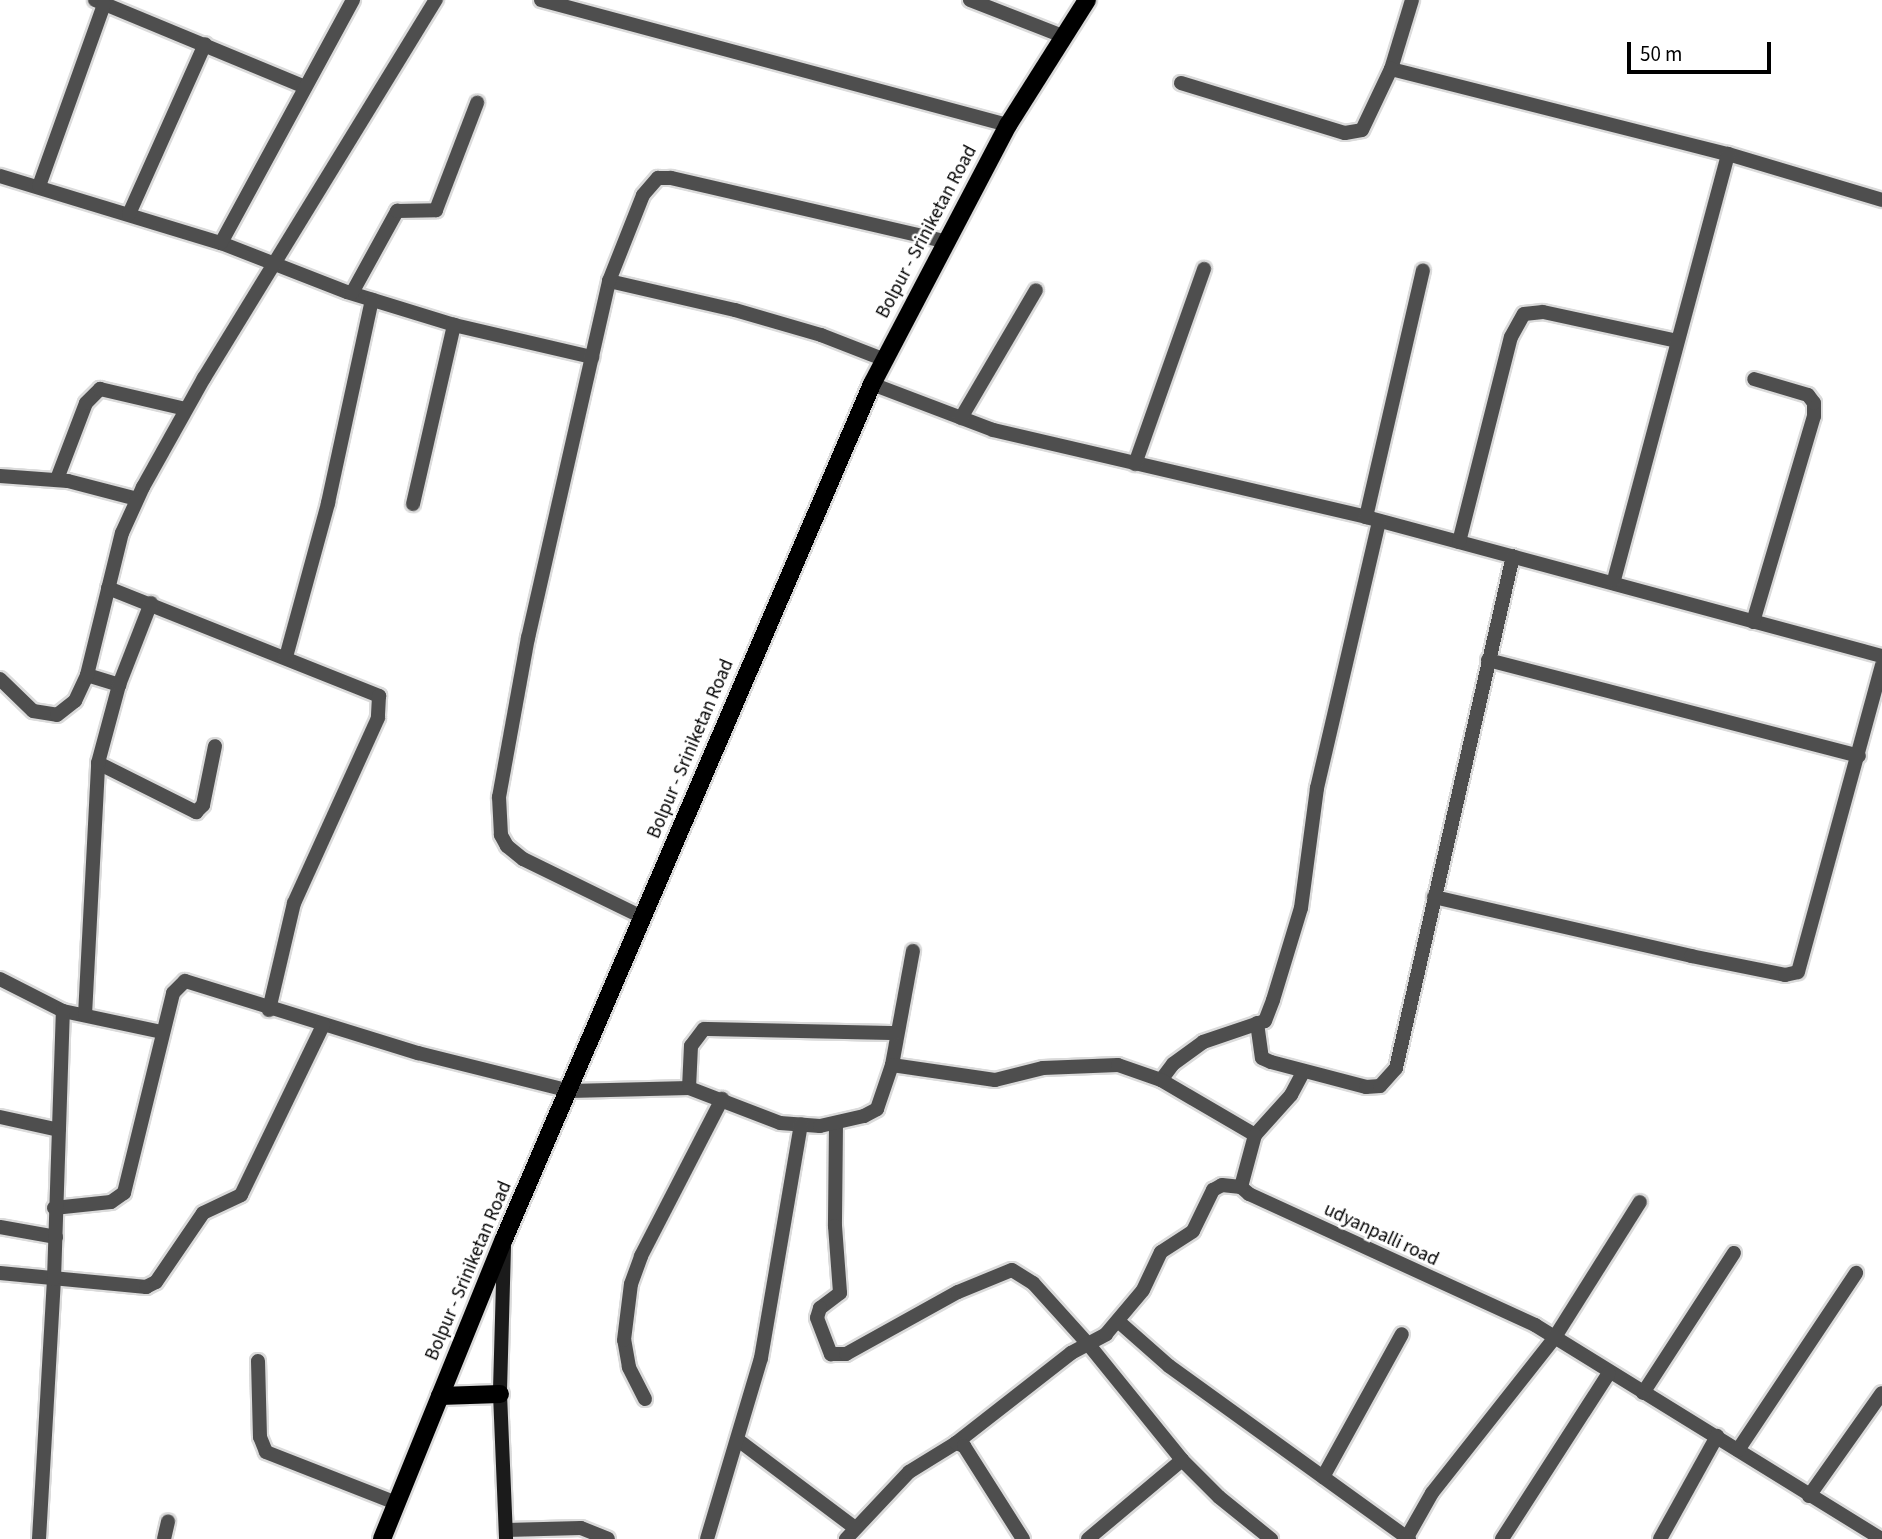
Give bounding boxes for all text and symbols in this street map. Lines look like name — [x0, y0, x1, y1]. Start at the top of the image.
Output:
scale bar — [1630, 28, 1773, 72]
text: 50 m — [1640, 39, 1682, 69]
street label: Bolpur - Sriniketan Road — [872, 142, 982, 322]
street label: Bolpur - Sriniketan Road — [643, 656, 739, 842]
street label: Bolpur - Sriniketan Road — [421, 1178, 517, 1364]
street label: udyanpalli road — [1320, 1198, 1442, 1272]

